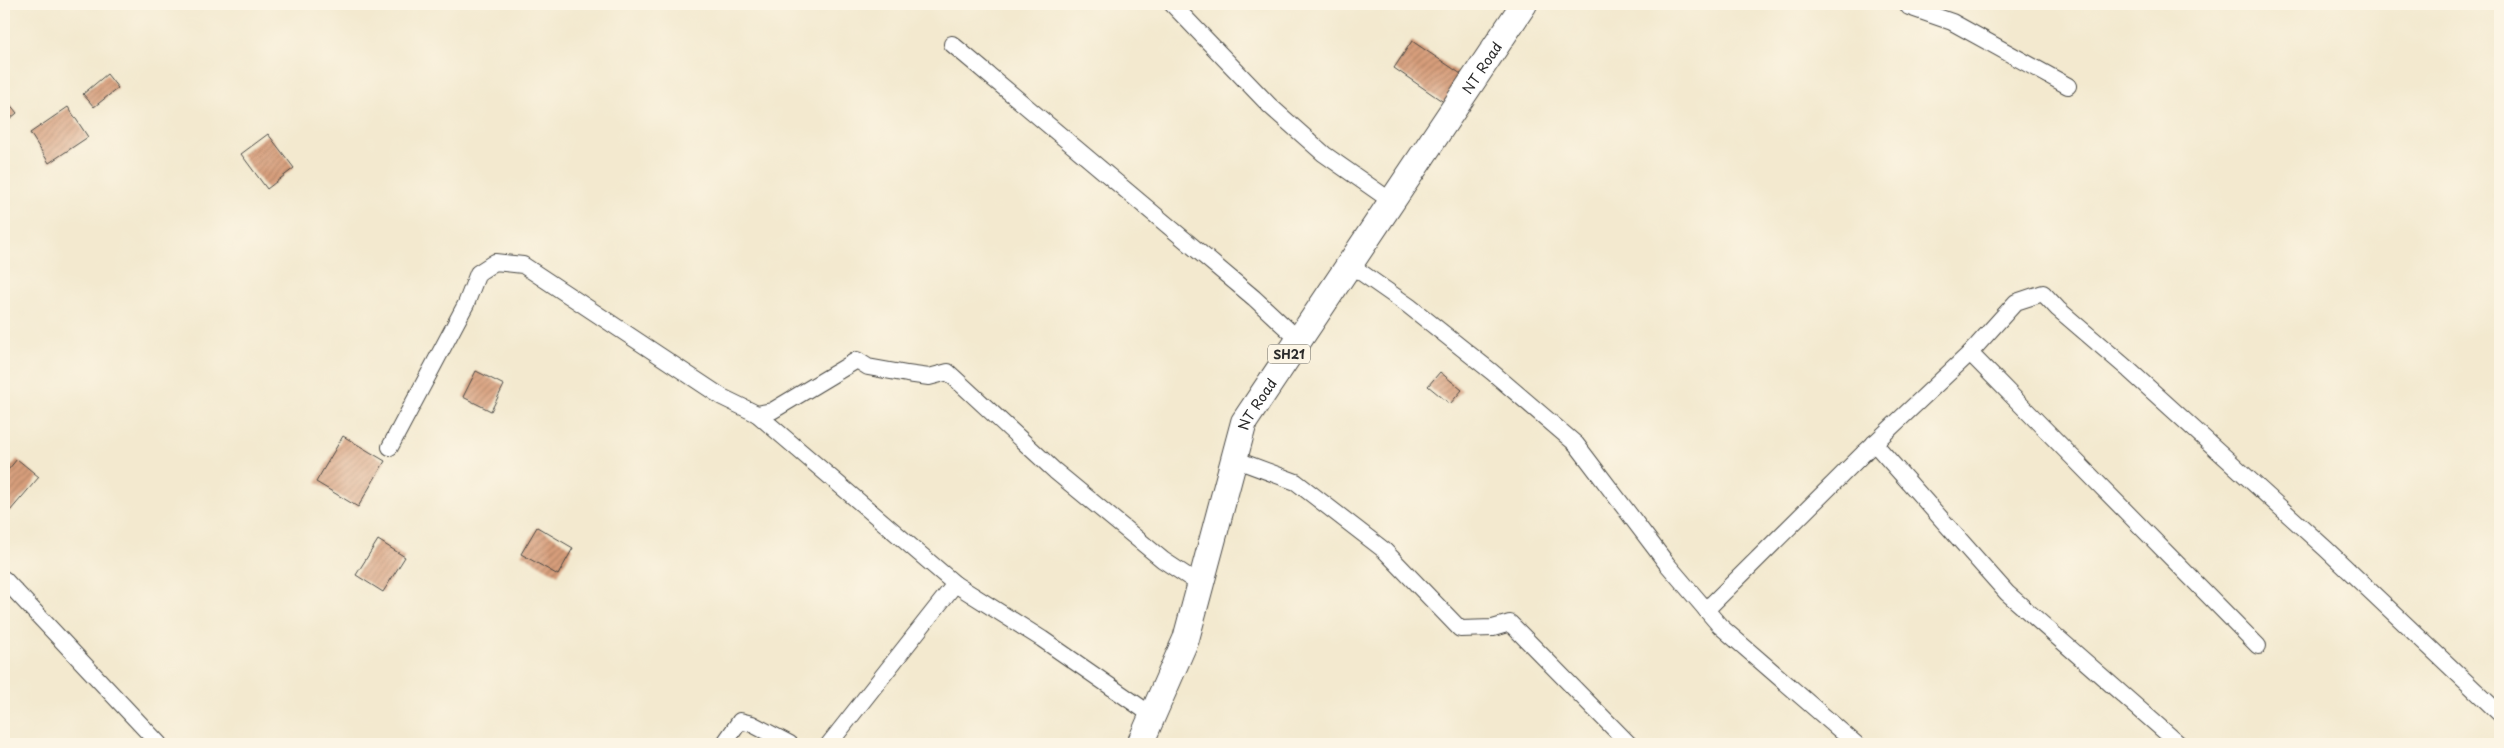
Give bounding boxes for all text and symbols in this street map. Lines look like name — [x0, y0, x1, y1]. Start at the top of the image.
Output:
street label: NT Road — [1456, 37, 1507, 98]
road number: SH21 — [1268, 344, 1310, 364]
street label: NT Road — [1232, 374, 1281, 432]

